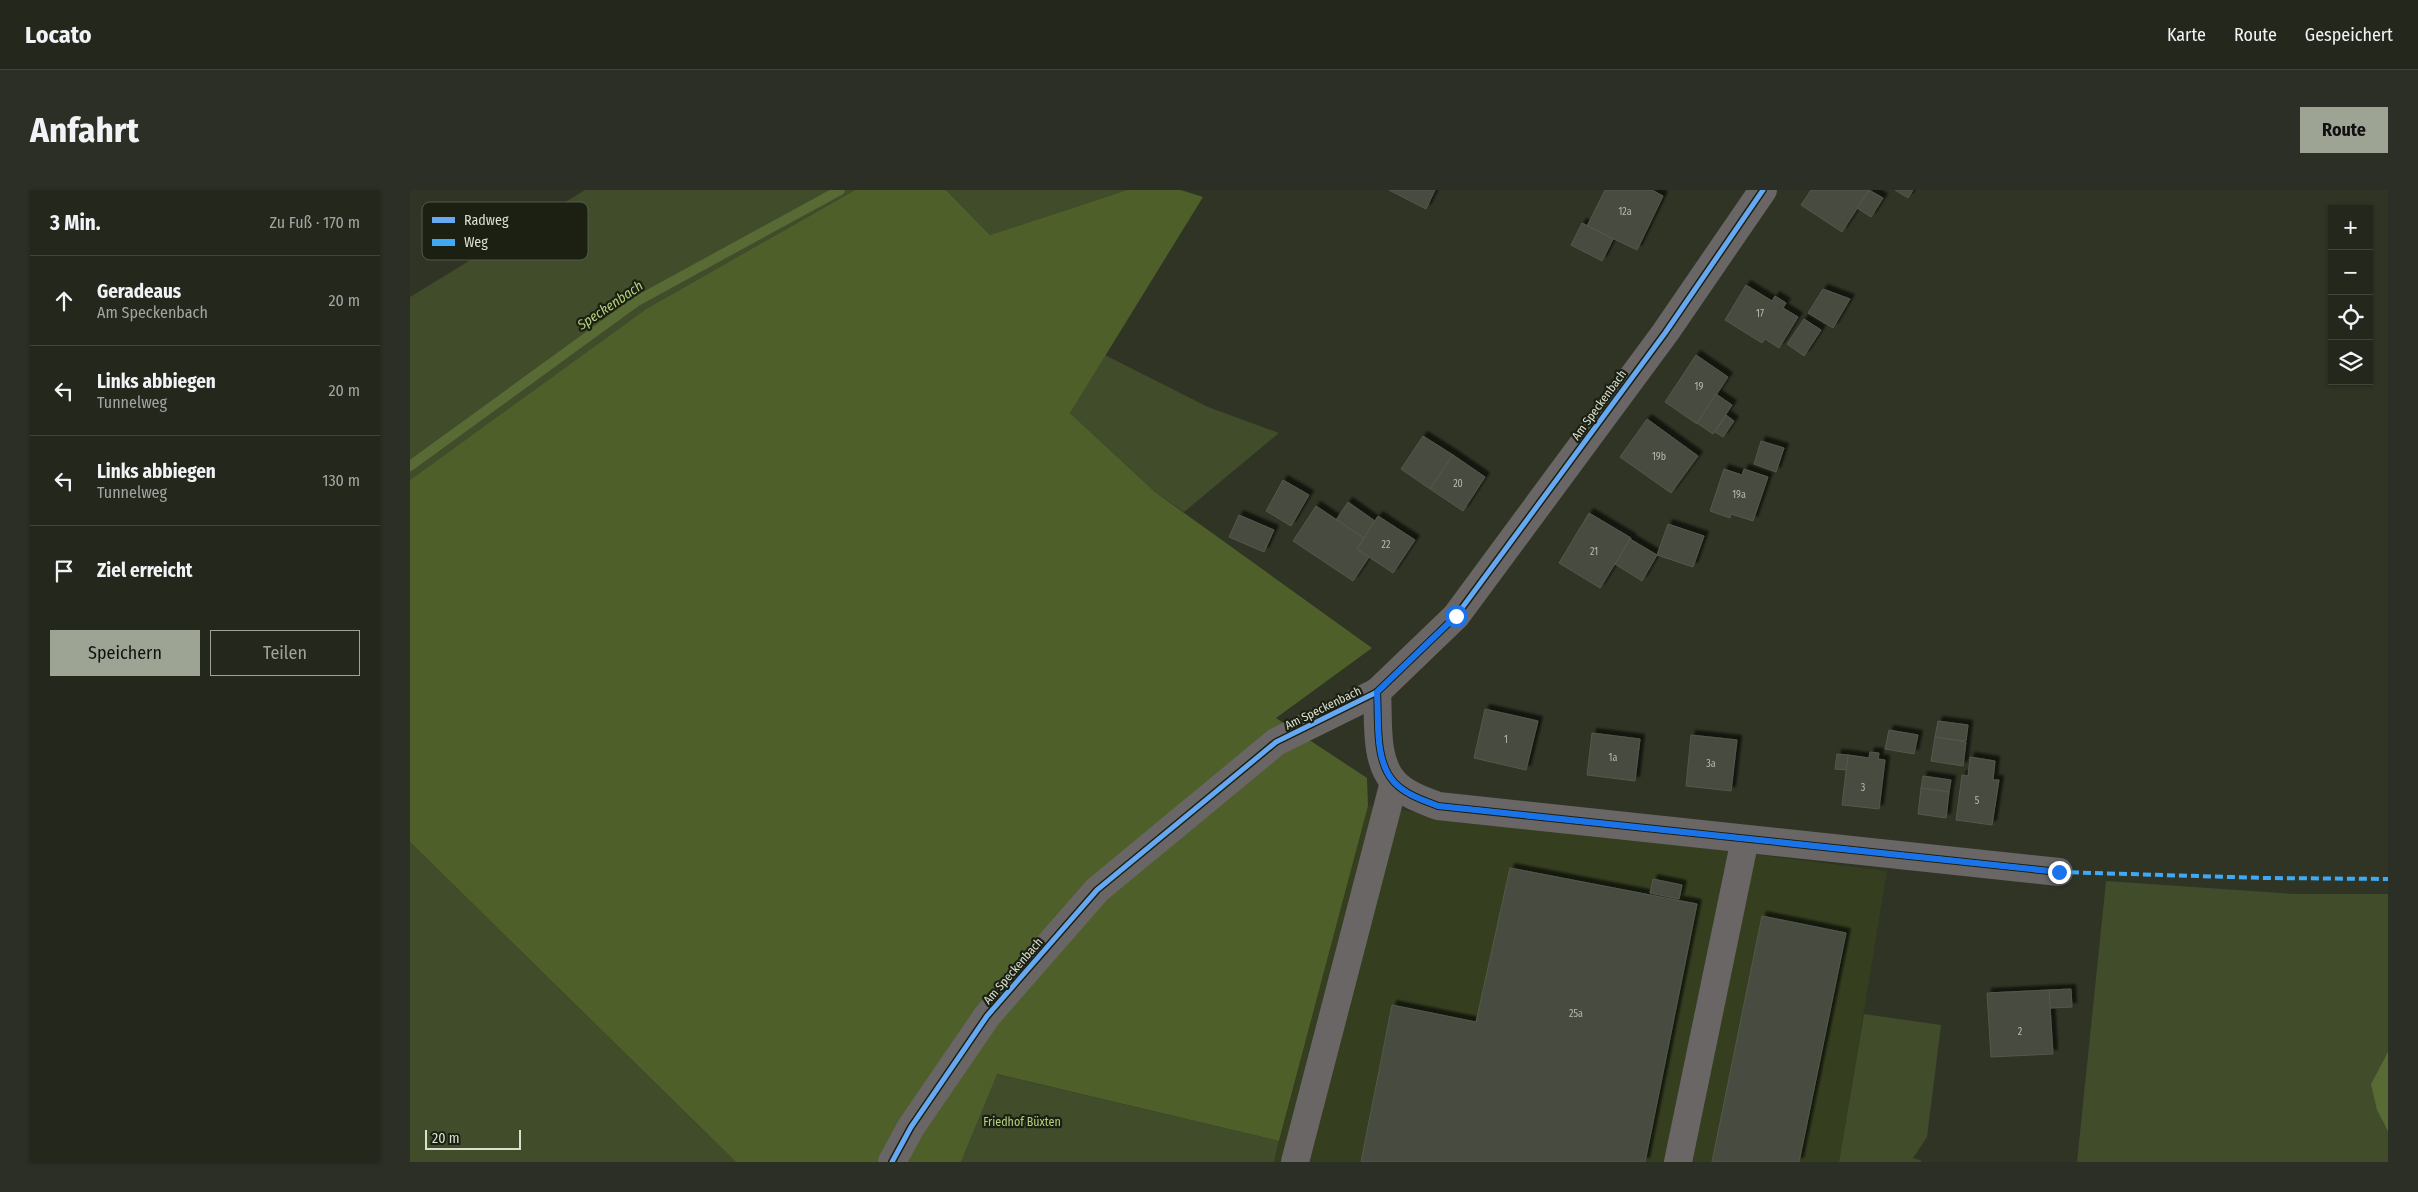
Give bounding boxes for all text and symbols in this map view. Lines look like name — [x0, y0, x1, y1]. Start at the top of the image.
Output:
text: Locato — [25, 21, 91, 49]
text: Karte — [2167, 24, 2206, 46]
text: Route — [2234, 24, 2277, 46]
text: Gespeichert — [2305, 24, 2393, 46]
button: Route — [2300, 107, 2388, 153]
text: Anfahrt — [30, 109, 139, 151]
legend — [422, 202, 588, 260]
map controls — [2328, 205, 2373, 385]
button: + — [2328, 205, 2373, 250]
house number: 12a — [1618, 206, 1632, 218]
text: 3 Min. — [50, 210, 101, 236]
text: Radweg — [464, 212, 509, 229]
text: Zu Fuß · 170 m — [269, 213, 360, 232]
text: Weg — [464, 234, 488, 251]
button: − — [2328, 250, 2373, 295]
water label: Speckenbach — [573, 277, 646, 334]
text: Geradeaus — [97, 280, 181, 303]
icon: ahead — [50, 287, 78, 315]
text: 20 m — [329, 291, 360, 310]
button: locate — [2328, 295, 2373, 340]
text: Am Speckenbach — [97, 303, 208, 322]
house number: 17 — [1756, 308, 1764, 320]
button: layers — [2328, 340, 2373, 385]
street label: Am Speckenbach — [1569, 367, 1629, 443]
text: Links abbiegen — [97, 370, 216, 393]
icon: left — [50, 377, 78, 405]
text: 20 m — [329, 381, 360, 400]
house number: 19 — [1695, 381, 1704, 393]
text: Tunnelweg — [97, 393, 167, 412]
house number: 19b — [1652, 451, 1666, 463]
text: Links abbiegen — [97, 460, 216, 483]
icon: left — [50, 467, 78, 495]
text: 130 m — [322, 471, 360, 490]
house number: 20 — [1453, 478, 1463, 490]
text: Tunnelweg — [97, 483, 167, 502]
house number: 19a — [1732, 489, 1746, 501]
house number: 22 — [1382, 539, 1391, 551]
house number: 21 — [1590, 546, 1598, 558]
icon: arrive — [50, 557, 78, 585]
text: Ziel erreicht — [97, 559, 193, 582]
route start — [1445, 605, 1468, 628]
button: Speichern — [50, 630, 200, 676]
button: Teilen — [210, 630, 360, 676]
street label: Am Speckenbach — [1283, 683, 1363, 733]
house number: 1 — [1504, 734, 1508, 746]
house number: 1a — [1609, 752, 1617, 764]
house number: 3a — [1706, 758, 1716, 770]
house number: 3 — [1861, 782, 1866, 794]
house number: 5 — [1975, 795, 1980, 807]
route end — [2048, 861, 2071, 884]
street label: Am Speckenbach — [980, 935, 1046, 1007]
house number: 25a — [1569, 1008, 1583, 1020]
house number: 2 — [2018, 1026, 2023, 1038]
park label: Friedhof Büxten — [983, 1115, 1061, 1129]
scale bar — [425, 1127, 521, 1150]
text: 20 m — [432, 1130, 460, 1147]

